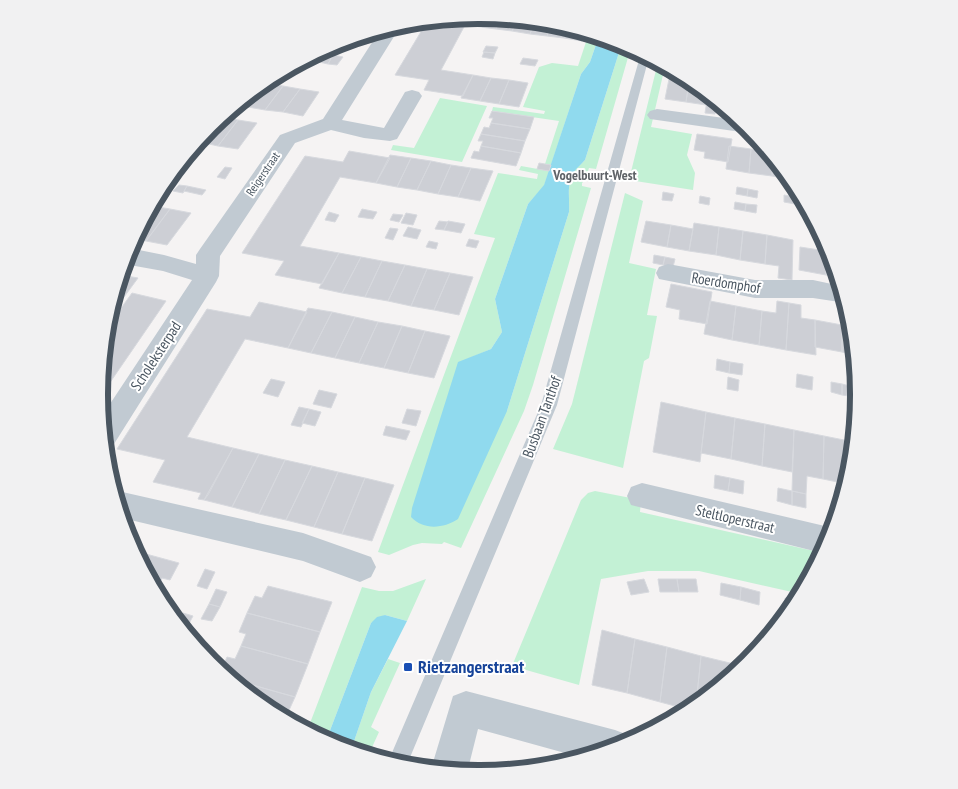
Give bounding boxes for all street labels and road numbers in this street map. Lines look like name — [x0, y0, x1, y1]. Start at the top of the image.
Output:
street label: Reigerstraat — [242, 148, 283, 199]
street label: Roerdomphof — [690, 268, 763, 298]
street label: Scholeksterpad — [126, 318, 185, 394]
street label: Busbaan Tanthof — [518, 372, 565, 460]
street label: Steltloperstraat — [694, 500, 776, 537]

